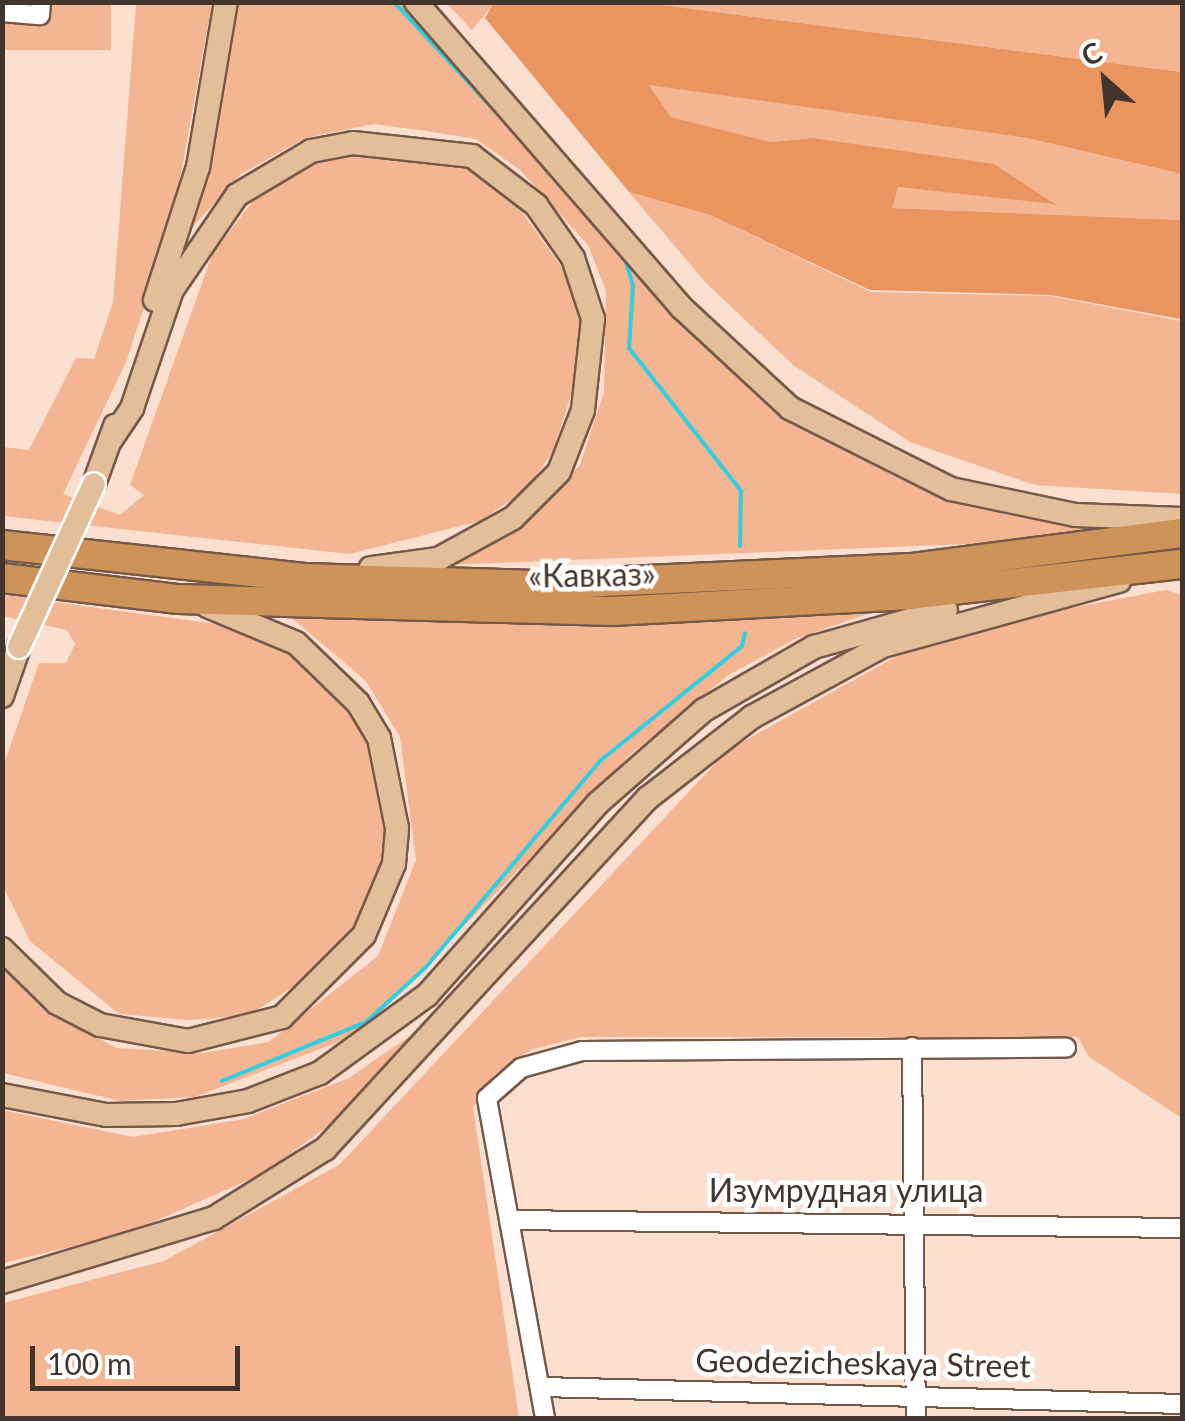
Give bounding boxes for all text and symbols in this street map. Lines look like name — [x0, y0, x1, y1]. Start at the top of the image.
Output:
north arrow — [1055, 30, 1155, 130]
text: С — [1075, 34, 1107, 73]
street label: «Кавказ» — [528, 555, 656, 595]
street label: Изумрудная улица — [709, 1171, 983, 1209]
scale bar — [35, 1326, 245, 1388]
street label: Geodezicheskaya Street — [695, 1341, 1031, 1385]
text: 100 m — [47, 1345, 132, 1381]

